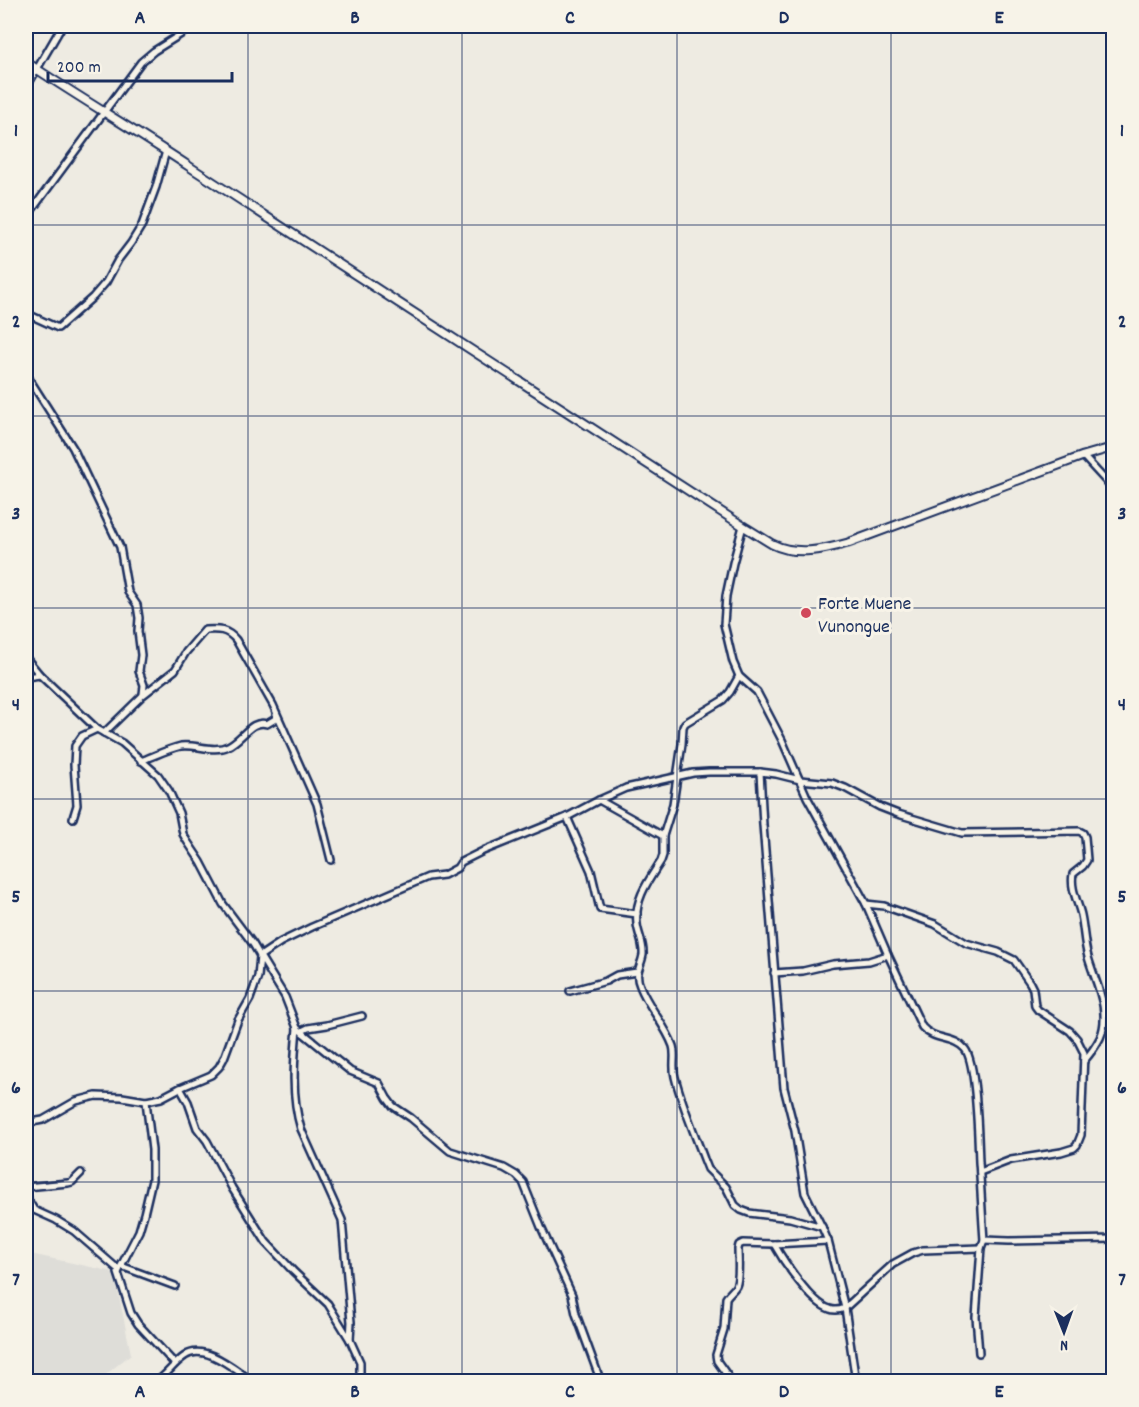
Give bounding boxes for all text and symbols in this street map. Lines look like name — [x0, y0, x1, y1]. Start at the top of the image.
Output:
text: A — [135, 5, 146, 33]
text: B — [350, 5, 360, 33]
text: C — [565, 5, 575, 33]
text: D — [779, 5, 790, 33]
text: E — [994, 5, 1004, 33]
scale bar — [48, 45, 232, 83]
text: 200 m — [57, 56, 101, 81]
text: 1 — [14, 118, 18, 146]
text: 1 — [1120, 118, 1124, 146]
text: 2 — [12, 309, 20, 337]
text: 2 — [1118, 309, 1126, 337]
text: 3 — [12, 501, 20, 529]
text: 3 — [1118, 501, 1126, 529]
place label: Forte Muene Vunongue — [818, 591, 911, 642]
marker: Forte Muene Vunongue — [799, 606, 813, 620]
text: 4 — [12, 692, 20, 720]
text: 4 — [1118, 692, 1126, 720]
text: 5 — [11, 884, 21, 912]
text: 5 — [1117, 884, 1127, 912]
text: 6 — [11, 1075, 21, 1103]
text: 6 — [1117, 1075, 1127, 1103]
text: 7 — [12, 1267, 20, 1295]
text: 7 — [1118, 1267, 1126, 1295]
north arrow — [1034, 1302, 1094, 1362]
text: N — [1060, 1333, 1068, 1356]
text: A — [135, 1379, 146, 1407]
text: B — [350, 1379, 360, 1407]
text: C — [565, 1379, 575, 1407]
text: D — [779, 1379, 790, 1407]
text: E — [994, 1379, 1004, 1407]

